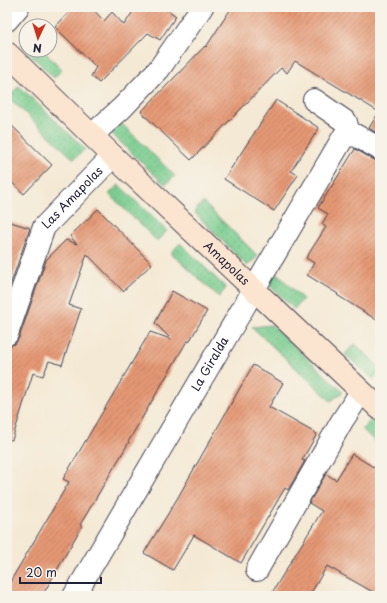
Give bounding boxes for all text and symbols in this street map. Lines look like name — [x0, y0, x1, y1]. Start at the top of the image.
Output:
north arrow — [18, 18, 58, 58]
text: N — [32, 40, 42, 57]
street label: Las Amapolas — [37, 161, 107, 232]
street label: Amapolas — [200, 236, 254, 289]
street label: La Giralda — [186, 332, 233, 394]
scale bar — [20, 559, 101, 585]
text: 20 m — [26, 563, 57, 581]

